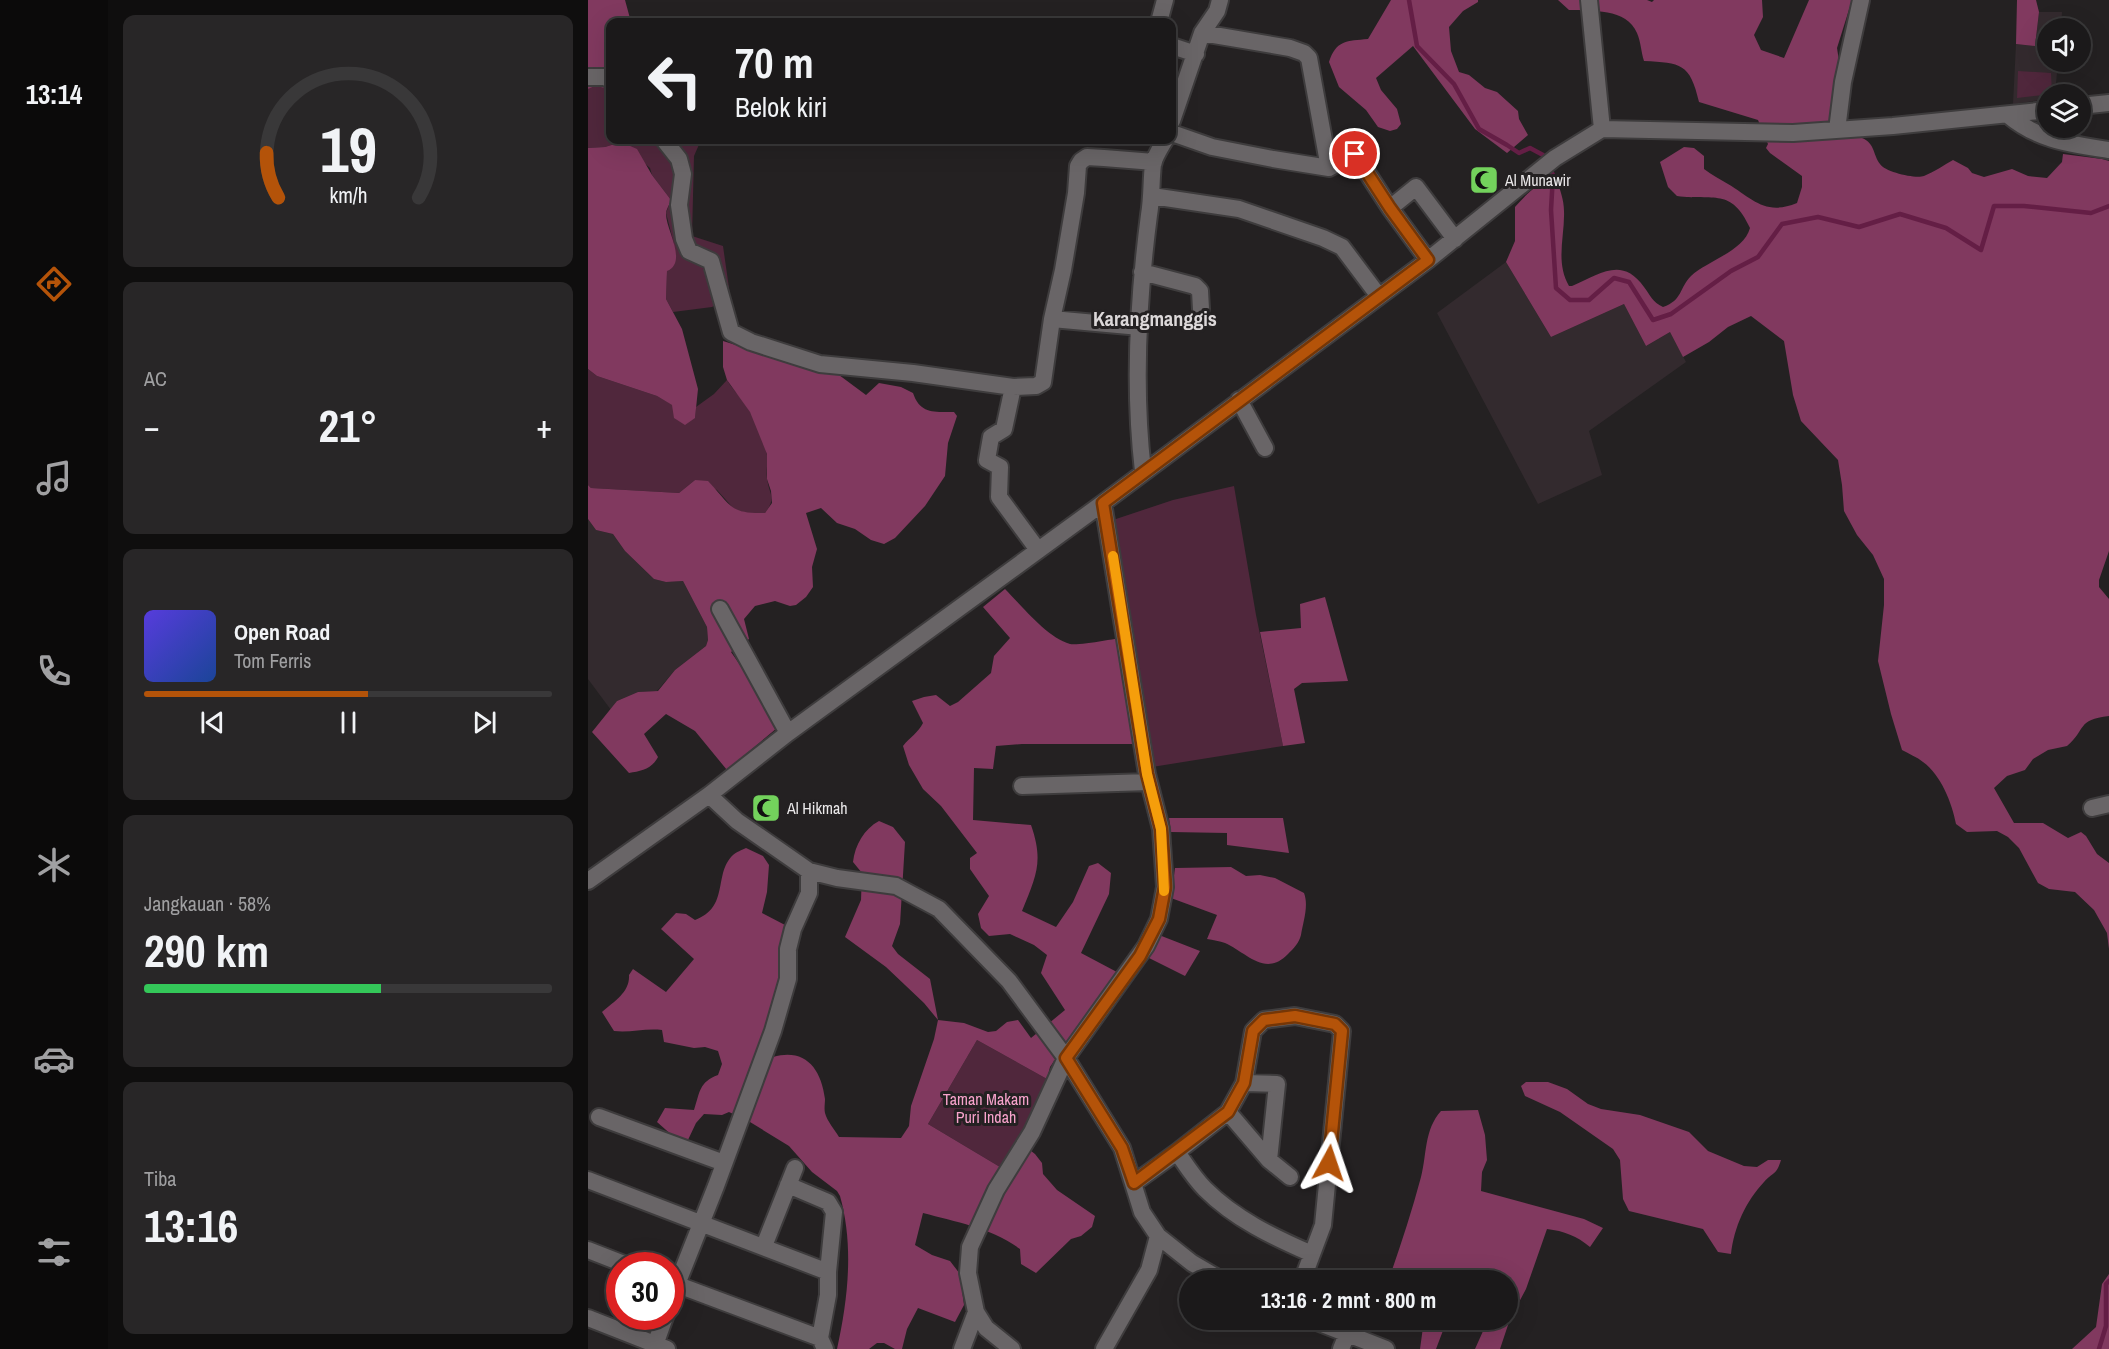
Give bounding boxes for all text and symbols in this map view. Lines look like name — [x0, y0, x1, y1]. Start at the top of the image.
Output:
map controls — [2037, 18, 2091, 138]
button: sound — [2037, 18, 2091, 72]
text: 70 m — [735, 35, 814, 91]
icon: left — [636, 42, 714, 120]
text: 13:14 — [26, 76, 82, 112]
button: layers — [2037, 84, 2091, 138]
text: Belok kiri — [735, 89, 827, 125]
text: 19 — [320, 107, 376, 191]
pin — [1329, 128, 1380, 179]
icon: arrive — [1338, 137, 1371, 170]
mosque icon: Al Munawir — [1468, 164, 1500, 196]
place label: Al Munawir — [1504, 169, 1571, 191]
text: km/h — [329, 181, 367, 210]
icon: directions — [33, 263, 75, 305]
district label: Karangmanggis — [1093, 305, 1217, 332]
text: AC — [144, 365, 167, 392]
text: 21° — [318, 395, 378, 456]
text: − — [144, 404, 160, 448]
text: + — [536, 404, 552, 448]
icon: music — [33, 457, 75, 499]
text: Open Road — [234, 617, 330, 647]
text: Tom Ferris — [234, 647, 312, 674]
icon: phone — [33, 650, 75, 692]
icon: previous — [196, 706, 229, 739]
icon: pause — [332, 706, 365, 739]
icon: next — [468, 706, 501, 739]
mosque icon: Al Hikmah — [750, 792, 782, 824]
place label: Al Hikmah — [786, 797, 848, 819]
icon: climate — [33, 844, 75, 886]
text: Jangkauan · 58% — [144, 890, 271, 917]
text: 290 km — [144, 920, 269, 981]
icon: car — [33, 1038, 75, 1080]
park label: Taman Makam Puri Indah — [943, 1088, 1029, 1128]
position arrow — [1297, 1131, 1361, 1195]
text: Tiba — [144, 1165, 176, 1192]
text: 13:16 — [144, 1195, 238, 1256]
icon: filters — [33, 1231, 75, 1273]
speed limit sign: 30 — [606, 1252, 684, 1330]
text: 13:16 · 2 mnt · 800 m — [1261, 1285, 1436, 1315]

